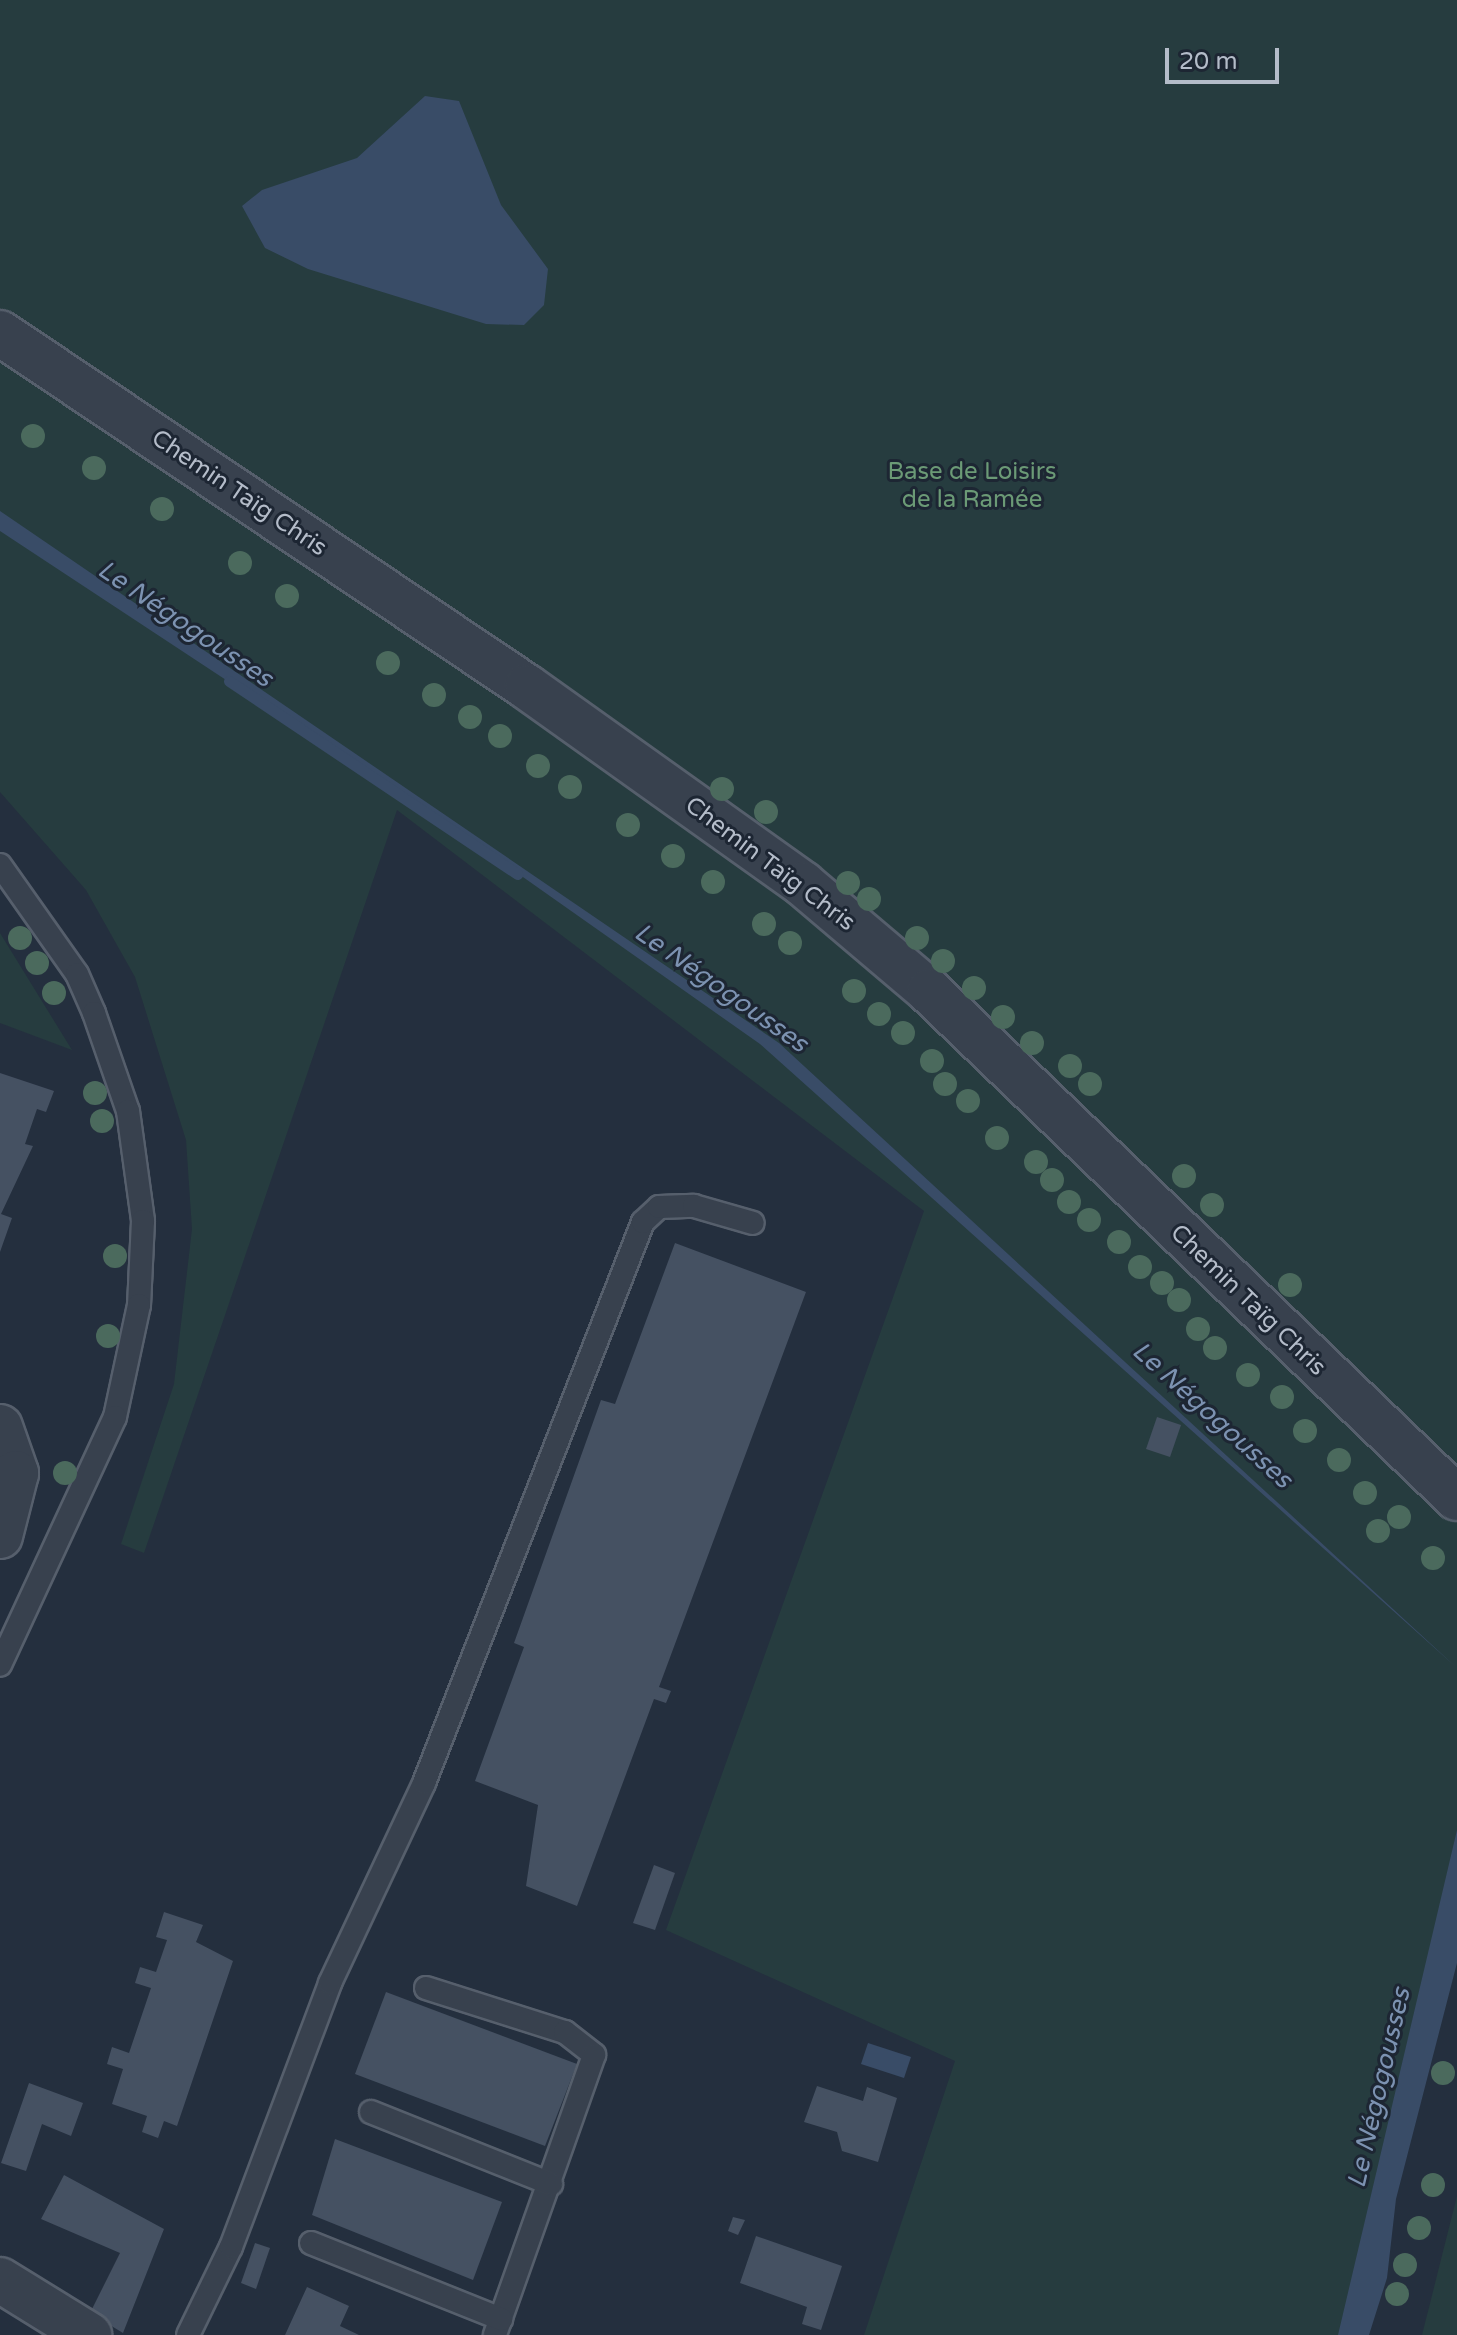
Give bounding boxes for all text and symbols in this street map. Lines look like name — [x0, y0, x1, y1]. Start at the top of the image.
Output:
scale bar — [1169, 32, 1283, 82]
text: 20 m — [1179, 47, 1237, 76]
street label: Chemin Taïg Chris — [146, 424, 332, 562]
park label: Base de Loisirs de la Ramée — [887, 458, 1057, 514]
water label: Le Négogousses — [92, 554, 278, 694]
street label: Chemin Taïg Chris — [679, 791, 861, 937]
water label: Le Négogousses — [628, 917, 814, 1059]
street label: Chemin Taïg Chris — [1164, 1218, 1332, 1382]
water label: Le Négogousses — [1126, 1335, 1298, 1495]
water label: Le Négogousses — [1341, 1985, 1417, 2191]

